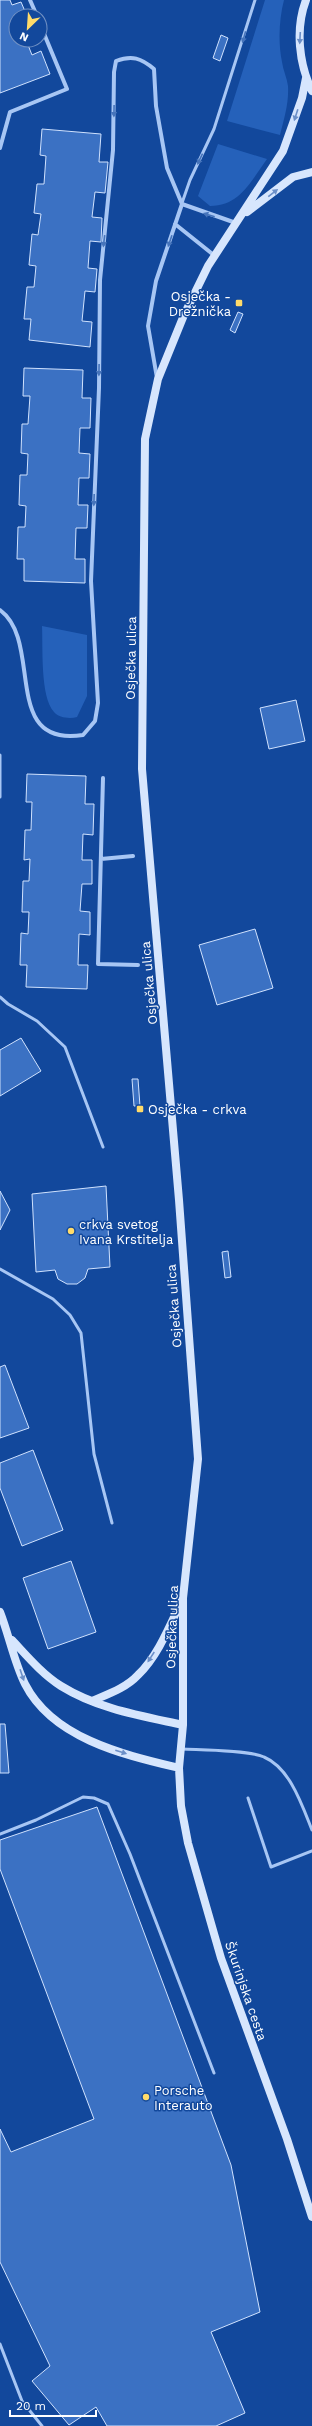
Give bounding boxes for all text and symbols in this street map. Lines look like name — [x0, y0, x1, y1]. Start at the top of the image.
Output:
north arrow — [8, 8, 48, 48]
text: N — [18, 29, 30, 44]
one-way arrow — [241, 32, 247, 44]
one-way arrow — [297, 32, 303, 45]
one-way arrow — [111, 105, 117, 118]
one-way arrow — [293, 110, 299, 122]
one-way arrow — [197, 154, 203, 165]
one-way arrow — [267, 188, 278, 197]
one-way arrow — [203, 211, 215, 217]
one-way arrow — [101, 235, 108, 247]
one-way arrow — [166, 235, 172, 247]
place label: Osječka - Drežnička — [169, 289, 232, 319]
marker: Osječka - Drežnička — [234, 298, 244, 308]
one-way arrow — [96, 364, 102, 377]
one-way arrow — [91, 494, 97, 507]
street label: Osječka ulica — [123, 615, 139, 700]
street label: Osječka ulica — [138, 940, 160, 1025]
place label: Osječka - crkva — [148, 1102, 247, 1117]
marker: Osječka - crkva — [135, 1104, 145, 1114]
place label: crkva svetog Ivana Krstitelja — [79, 1217, 174, 1247]
marker: crkva svetog Ivana Krstitelja — [66, 1226, 76, 1236]
street label: Osječka ulica — [164, 1263, 184, 1348]
street label: Osječka ulica — [163, 1584, 181, 1669]
one-way arrow — [147, 1652, 155, 1662]
one-way arrow — [20, 1670, 26, 1682]
one-way arrow — [116, 1749, 128, 1755]
street label: Škurinjska cesta — [222, 1939, 271, 2043]
place label: Porsche Interauto — [154, 2083, 213, 2113]
marker: Porsche Interauto — [141, 2092, 151, 2102]
scale bar — [10, 2392, 96, 2418]
text: 20 m — [16, 2399, 46, 2413]

